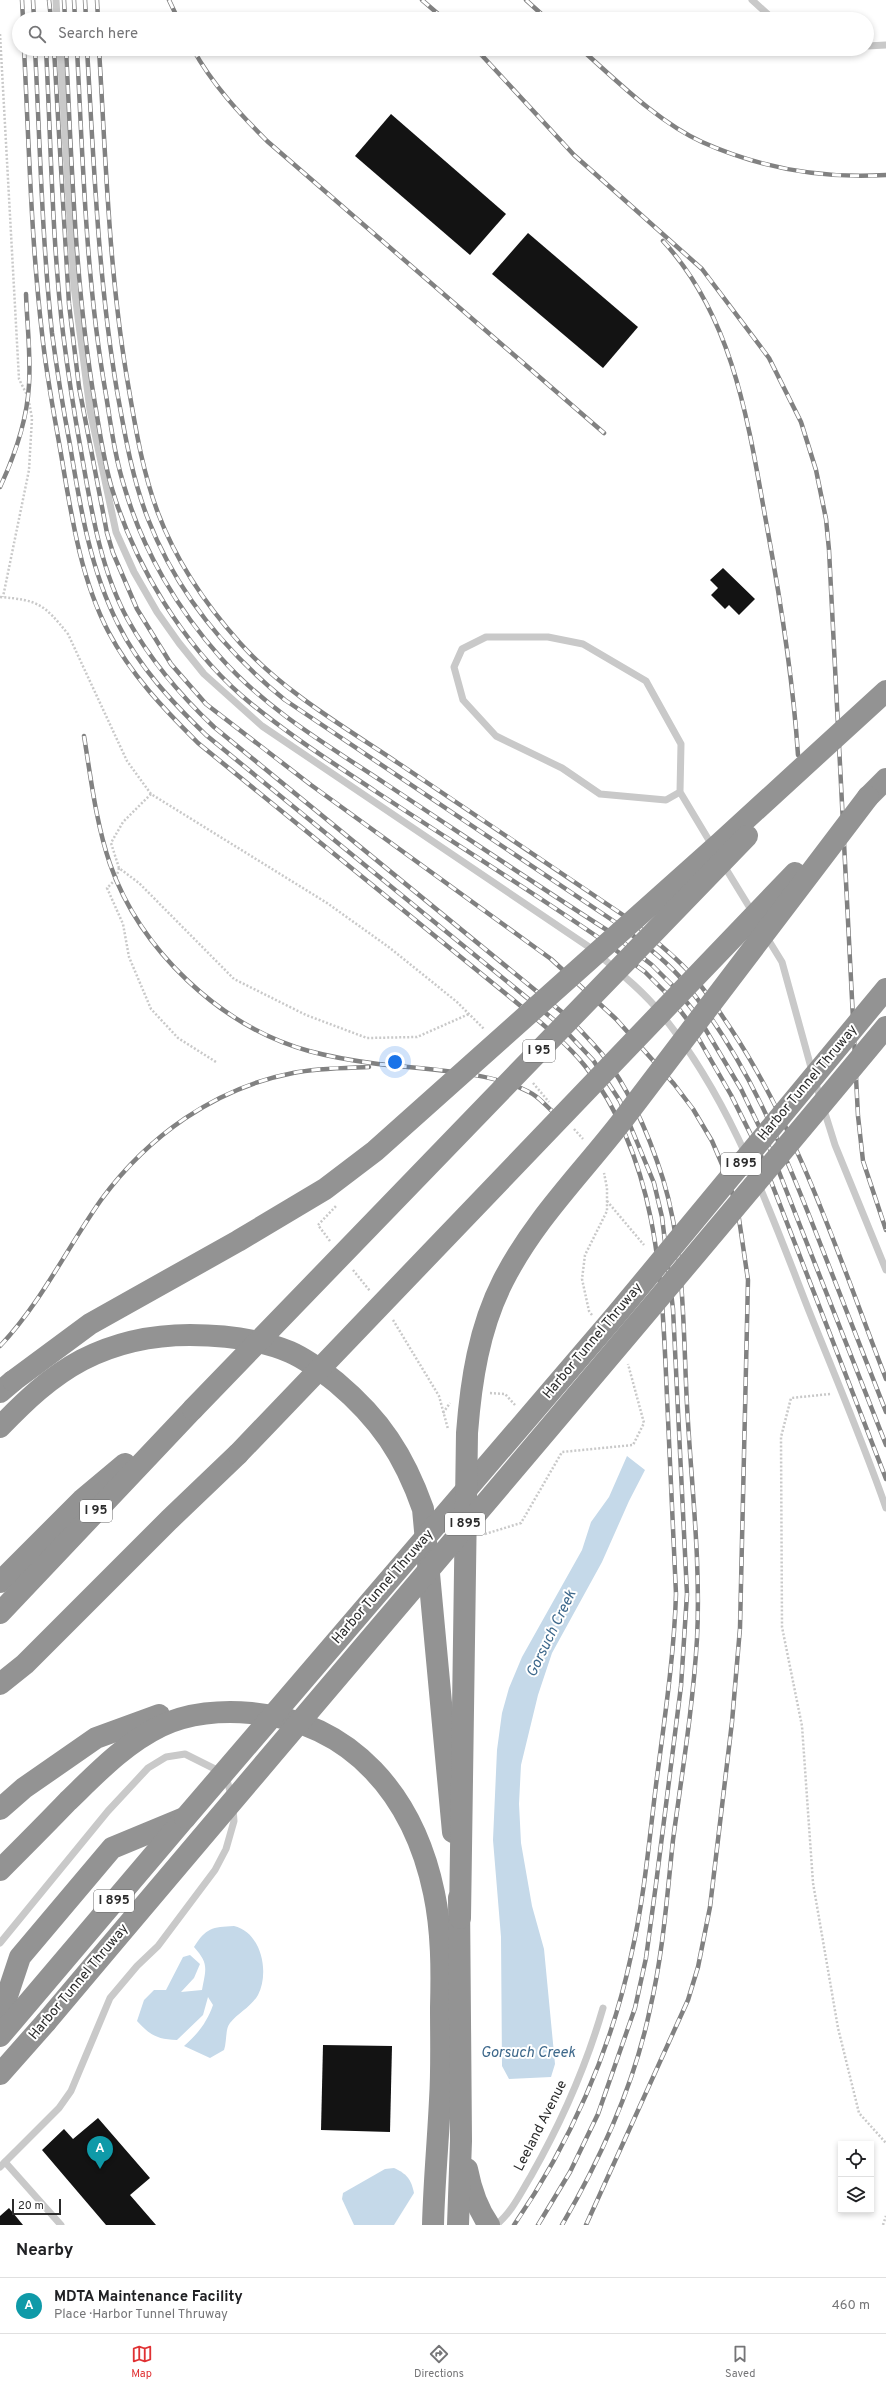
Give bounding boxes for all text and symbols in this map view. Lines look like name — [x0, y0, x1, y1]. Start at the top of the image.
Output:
search box — [12, 12, 874, 56]
icon: search — [26, 23, 48, 45]
text: Search here — [58, 25, 138, 44]
street label: Harbor Tunnel Thruway — [755, 1022, 861, 1144]
road number: I 95 — [523, 1040, 555, 1062]
your location — [385, 1052, 405, 1072]
road number: I 895 — [721, 1153, 761, 1175]
street label: Harbor Tunnel Thruway — [540, 1280, 646, 1402]
road number: I 95 — [80, 1500, 112, 1522]
road number: I 895 — [445, 1513, 485, 1535]
street label: Harbor Tunnel Thruway — [329, 1526, 437, 1648]
water label: Gorsuch Creek — [523, 1587, 581, 1681]
road number: I 895 — [94, 1890, 134, 1912]
street label: Harbor Tunnel Thruway — [26, 1921, 132, 2043]
water label: Gorsuch Creek — [481, 2044, 576, 2063]
street label: Leeland Avenue — [511, 2078, 571, 2174]
pin: A — [87, 2136, 113, 2169]
map controls — [838, 2141, 874, 2213]
button: locate — [838, 2141, 874, 2177]
button: layers — [838, 2177, 874, 2213]
scale bar — [12, 2197, 61, 2216]
text: 20 m — [18, 2199, 44, 2213]
text: Nearby — [16, 2240, 73, 2262]
text: MDTA Maintenance Facility — [54, 2288, 243, 2307]
text: A — [24, 2298, 34, 2314]
text: 460 m — [832, 2298, 870, 2314]
text: Place · Harbor Tunnel Thruway — [54, 2307, 228, 2323]
tab: Map — [131, 2343, 153, 2381]
tab: Directions — [414, 2343, 464, 2381]
tab: Saved — [725, 2343, 755, 2381]

